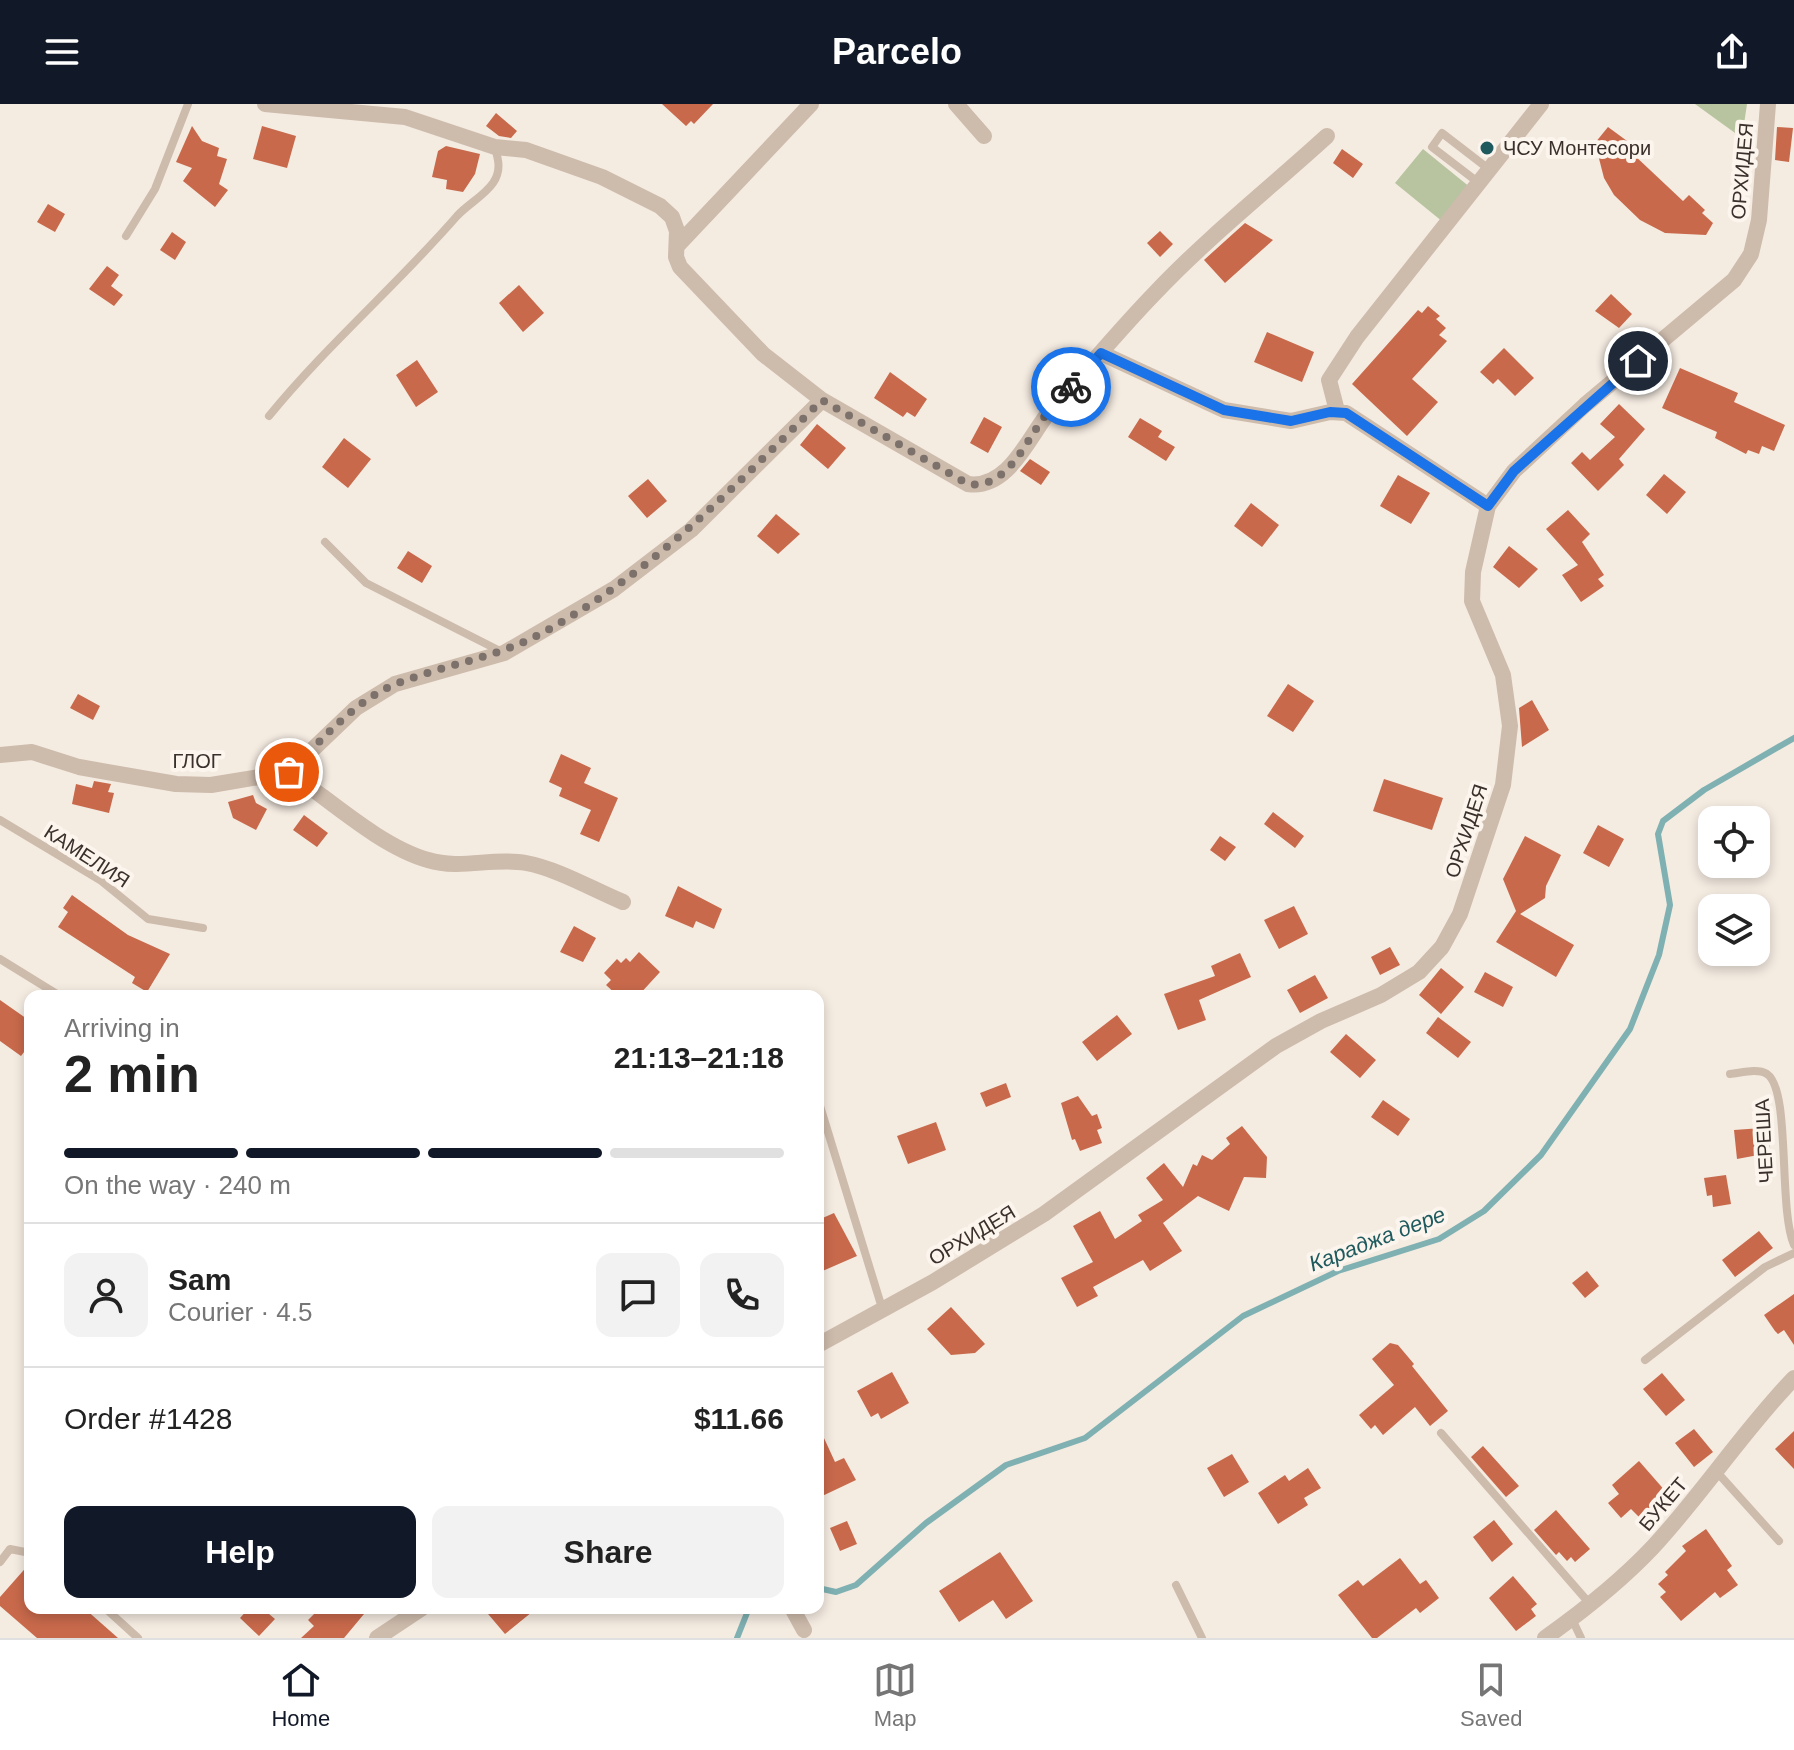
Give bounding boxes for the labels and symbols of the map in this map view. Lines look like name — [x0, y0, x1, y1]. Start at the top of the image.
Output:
street label: ОРХИДЕЯ — [1727, 122, 1757, 220]
place label: ЧСУ Монтесори — [1503, 137, 1651, 159]
marker: ЧСУ Монтесори — [1478, 139, 1496, 157]
pin — [1604, 327, 1672, 395]
courier — [1031, 347, 1111, 427]
pin — [255, 738, 323, 806]
street label: ГЛОГ — [172, 750, 222, 772]
street label: ОРХИДЕЯ — [1441, 781, 1491, 881]
street label: КАМЕЛИЯ — [40, 820, 134, 892]
street label: ЧЕРЕША — [1751, 1097, 1777, 1184]
street label: ОРХИДЕЯ — [925, 1201, 1019, 1269]
water label: Караджа дере — [1305, 1201, 1449, 1277]
street label: БУКЕТ — [1634, 1473, 1692, 1535]

